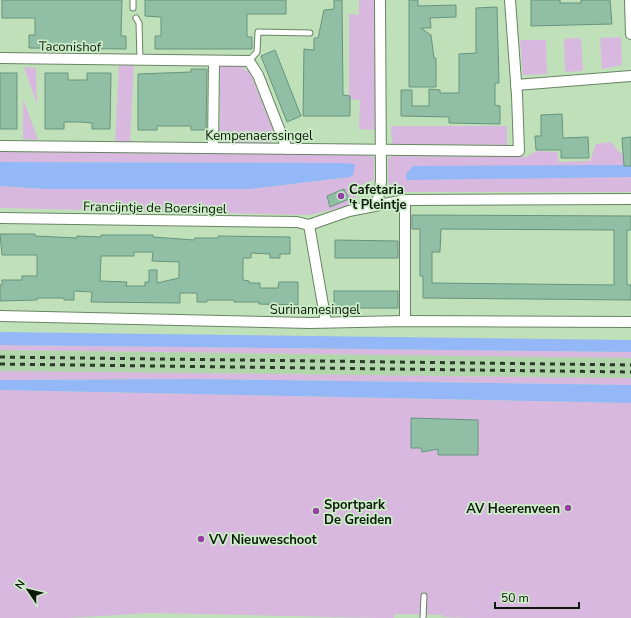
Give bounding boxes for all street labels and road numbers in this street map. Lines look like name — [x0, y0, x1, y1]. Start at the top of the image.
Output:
street label: Taconishof — [39, 37, 102, 57]
street label: Kempenaerssingel — [205, 127, 313, 145]
street label: Francijntje de Boersingel — [83, 198, 227, 218]
street label: Surinamesingel — [270, 301, 360, 319]

